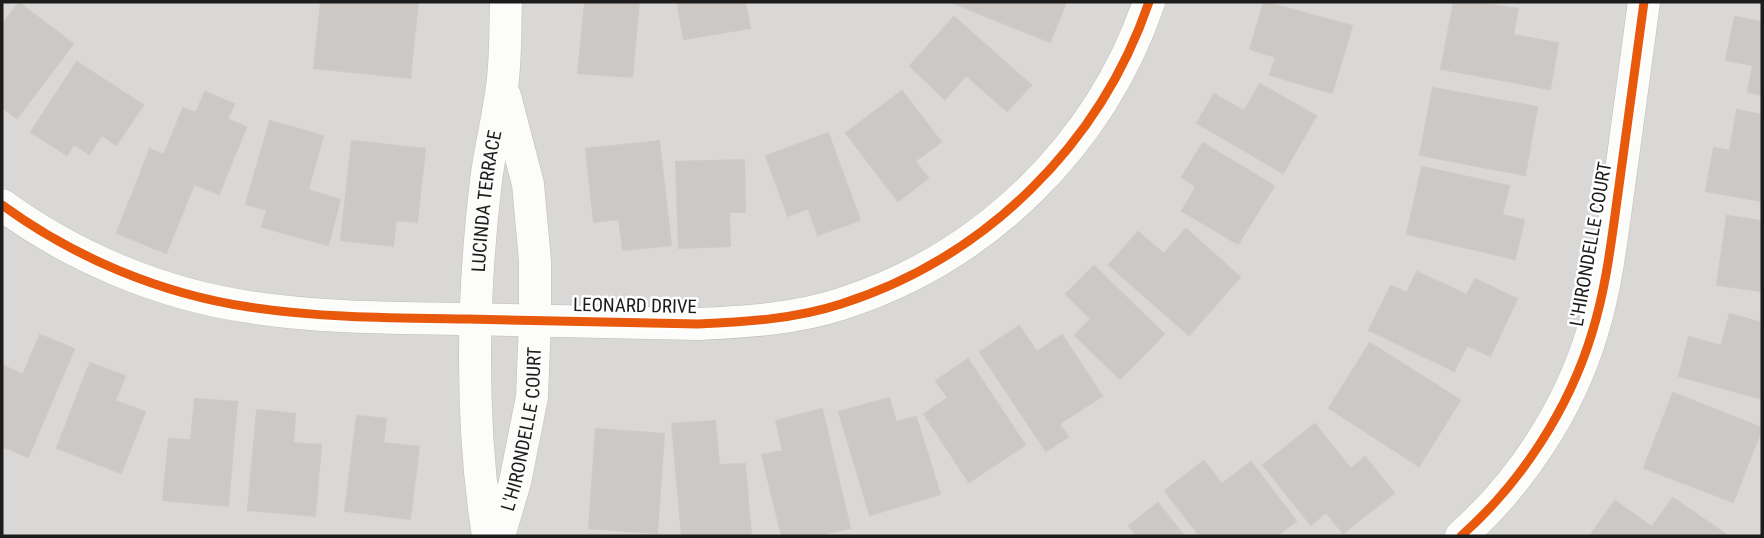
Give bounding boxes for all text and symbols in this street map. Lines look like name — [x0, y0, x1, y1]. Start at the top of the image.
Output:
street label: LUCINDA TERRACE — [467, 128, 506, 273]
street label: L'HIRONDELLE COURT — [1565, 160, 1616, 328]
street label: LEONARD DRIVE — [573, 293, 697, 318]
street label: L'HIRONDELLE COURT — [496, 346, 546, 514]

